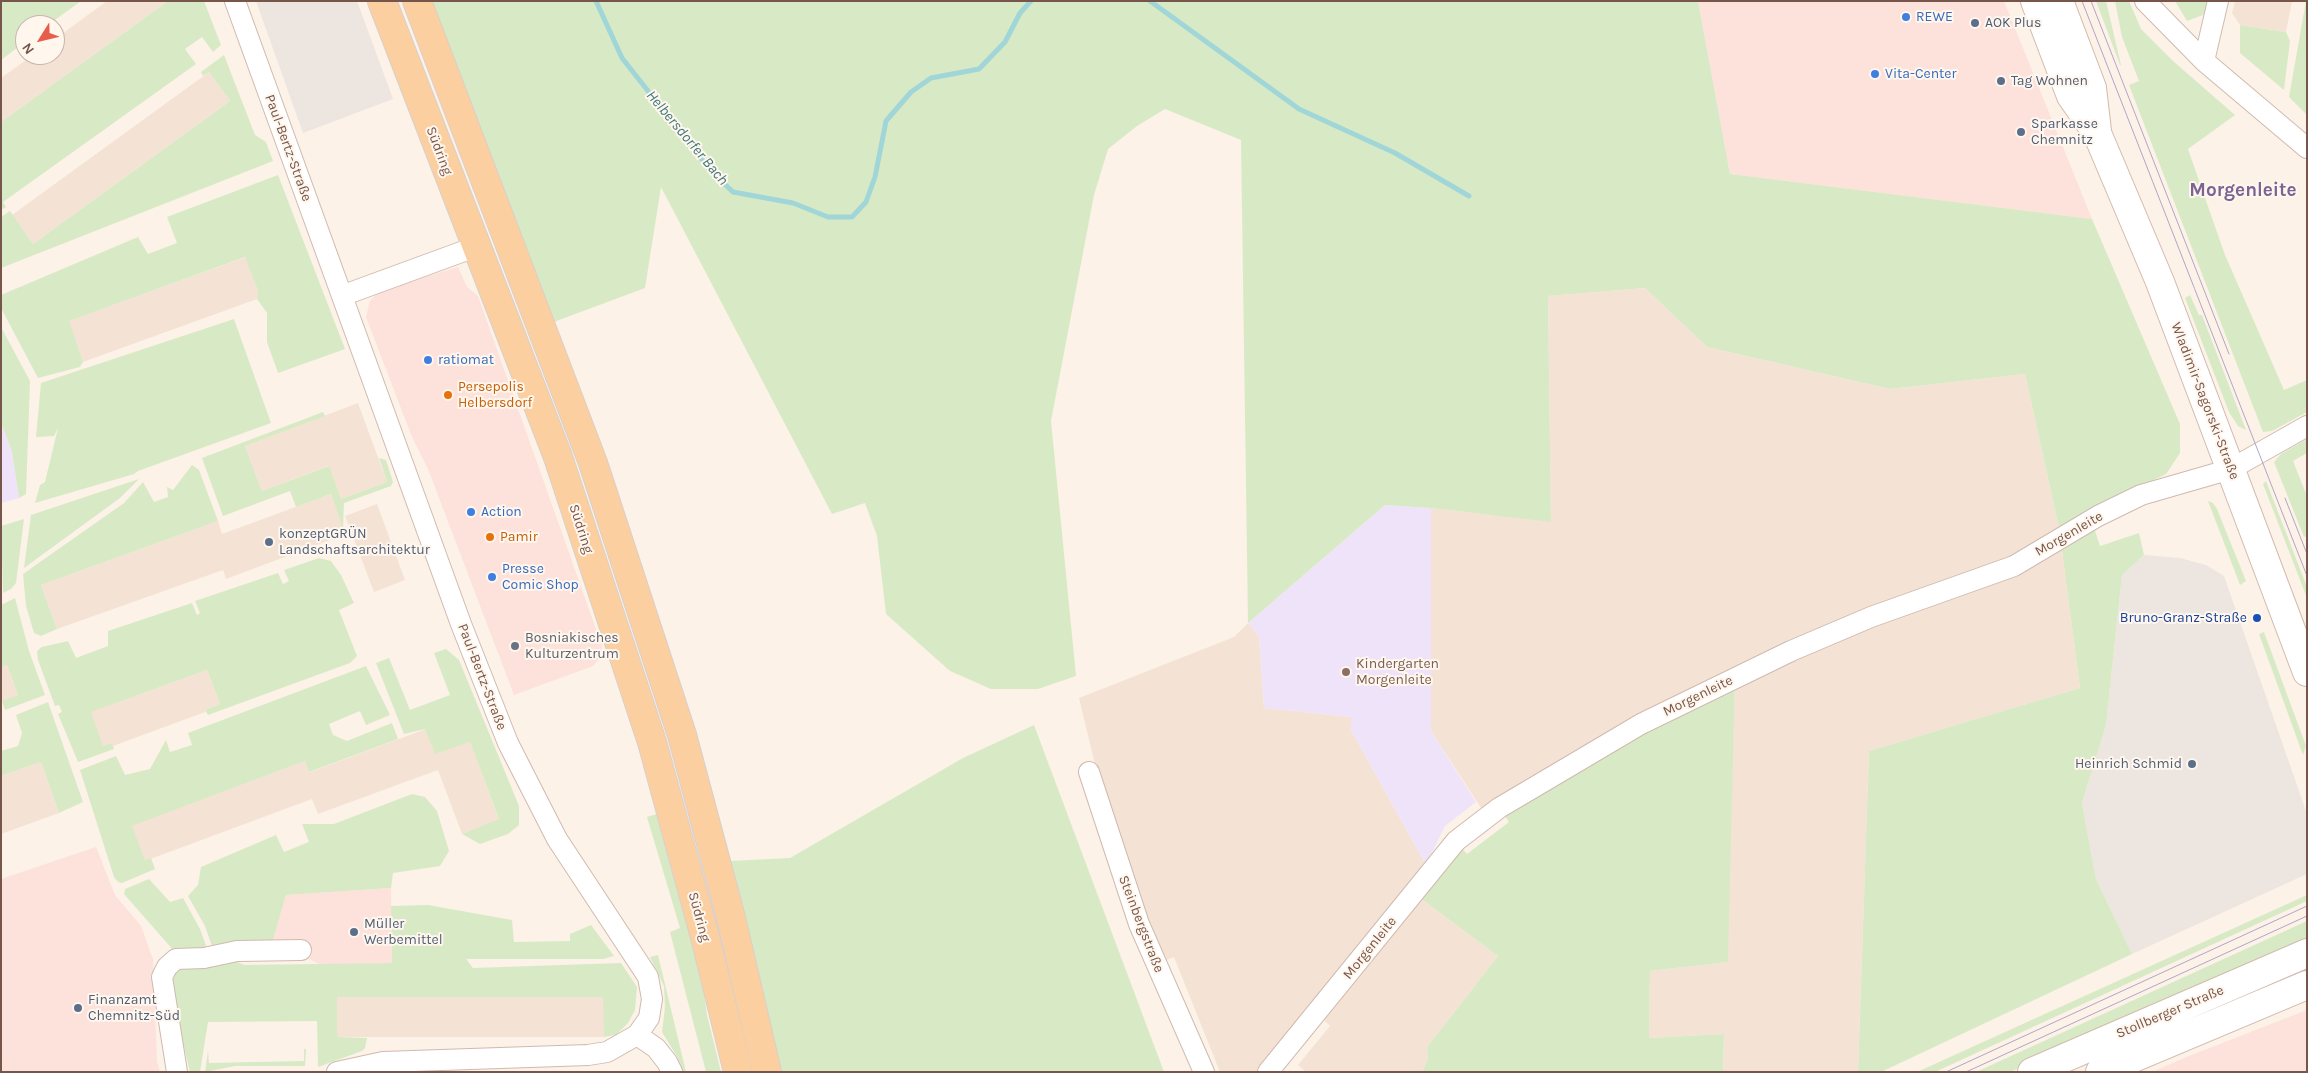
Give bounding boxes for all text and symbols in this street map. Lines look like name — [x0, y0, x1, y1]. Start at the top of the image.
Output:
place label: REWE — [1916, 9, 1953, 25]
marker: REWE — [1900, 11, 1912, 23]
north arrow — [15, 15, 65, 65]
place label: AOK Plus — [1985, 15, 2041, 31]
marker: AOK Plus — [1969, 17, 1981, 29]
text: N — [18, 39, 38, 58]
place label: Vita-Center — [1885, 66, 1957, 82]
marker: Vita-Center — [1869, 68, 1881, 80]
place label: Tag Wohnen — [2011, 73, 2088, 89]
marker: Tag Wohnen — [1995, 75, 2007, 87]
water label: Helbersdorfer Bach — [642, 87, 732, 189]
street label: Paul-Bertz-Straße — [261, 92, 315, 204]
place label: Sparkasse Chemnitz — [2031, 116, 2098, 148]
street label: Südring — [422, 124, 456, 178]
marker: Sparkasse Chemnitz — [2015, 126, 2027, 138]
district label: Morgenleite — [2189, 180, 2297, 202]
street label: Wladimir-Sagorski-Straße — [2167, 320, 2243, 482]
place label: ratiomat — [438, 352, 494, 368]
marker: ratiomat — [422, 354, 434, 366]
place label: Persepolis Helbersdorf — [458, 379, 532, 412]
marker: Persepolis Helbersdorf — [442, 389, 454, 401]
street label: Südring — [565, 502, 597, 556]
place label: Action — [481, 504, 522, 520]
marker: Action — [465, 506, 477, 518]
street label: Morgenleite — [2032, 508, 2106, 560]
place label: konzeptGRÜN Landschaftsarchitektur — [279, 526, 430, 558]
place label: Pamir — [500, 529, 538, 545]
marker: Pamir — [484, 531, 496, 543]
marker: konzeptGRÜN Landschaftsarchitektur — [263, 536, 275, 548]
place label: Presse Comic Shop — [502, 561, 579, 594]
marker: Presse Comic Shop — [486, 571, 498, 583]
place label: Bruno-Granz-Straße — [2120, 610, 2247, 626]
marker: Bruno-Granz-Straße — [2251, 612, 2263, 624]
street label: Paul-Bertz-Straße — [454, 621, 510, 733]
place label: Bosniakisches Kulturzentrum — [525, 630, 619, 662]
marker: Bosniakisches Kulturzentrum — [509, 640, 521, 652]
place label: Kindergarten Morgenleite — [1356, 656, 1439, 689]
marker: Kindergarten Morgenleite — [1340, 666, 1352, 678]
street label: Morgenleite — [1660, 672, 1736, 720]
place label: Heinrich Schmid — [2075, 756, 2182, 772]
marker: Heinrich Schmid — [2186, 758, 2198, 770]
street label: Steinbergstraße — [1115, 873, 1167, 975]
street label: Südring — [684, 890, 714, 944]
street label: Morgenleite — [1340, 913, 1400, 983]
place label: Müller Werbemittel — [364, 916, 443, 949]
marker: Müller Werbemittel — [348, 926, 360, 938]
street label: Stollberger Straße — [2114, 982, 2226, 1042]
place label: Finanzamt Chemnitz-Süd — [88, 992, 180, 1024]
marker: Finanzamt Chemnitz-Süd — [72, 1002, 84, 1014]

